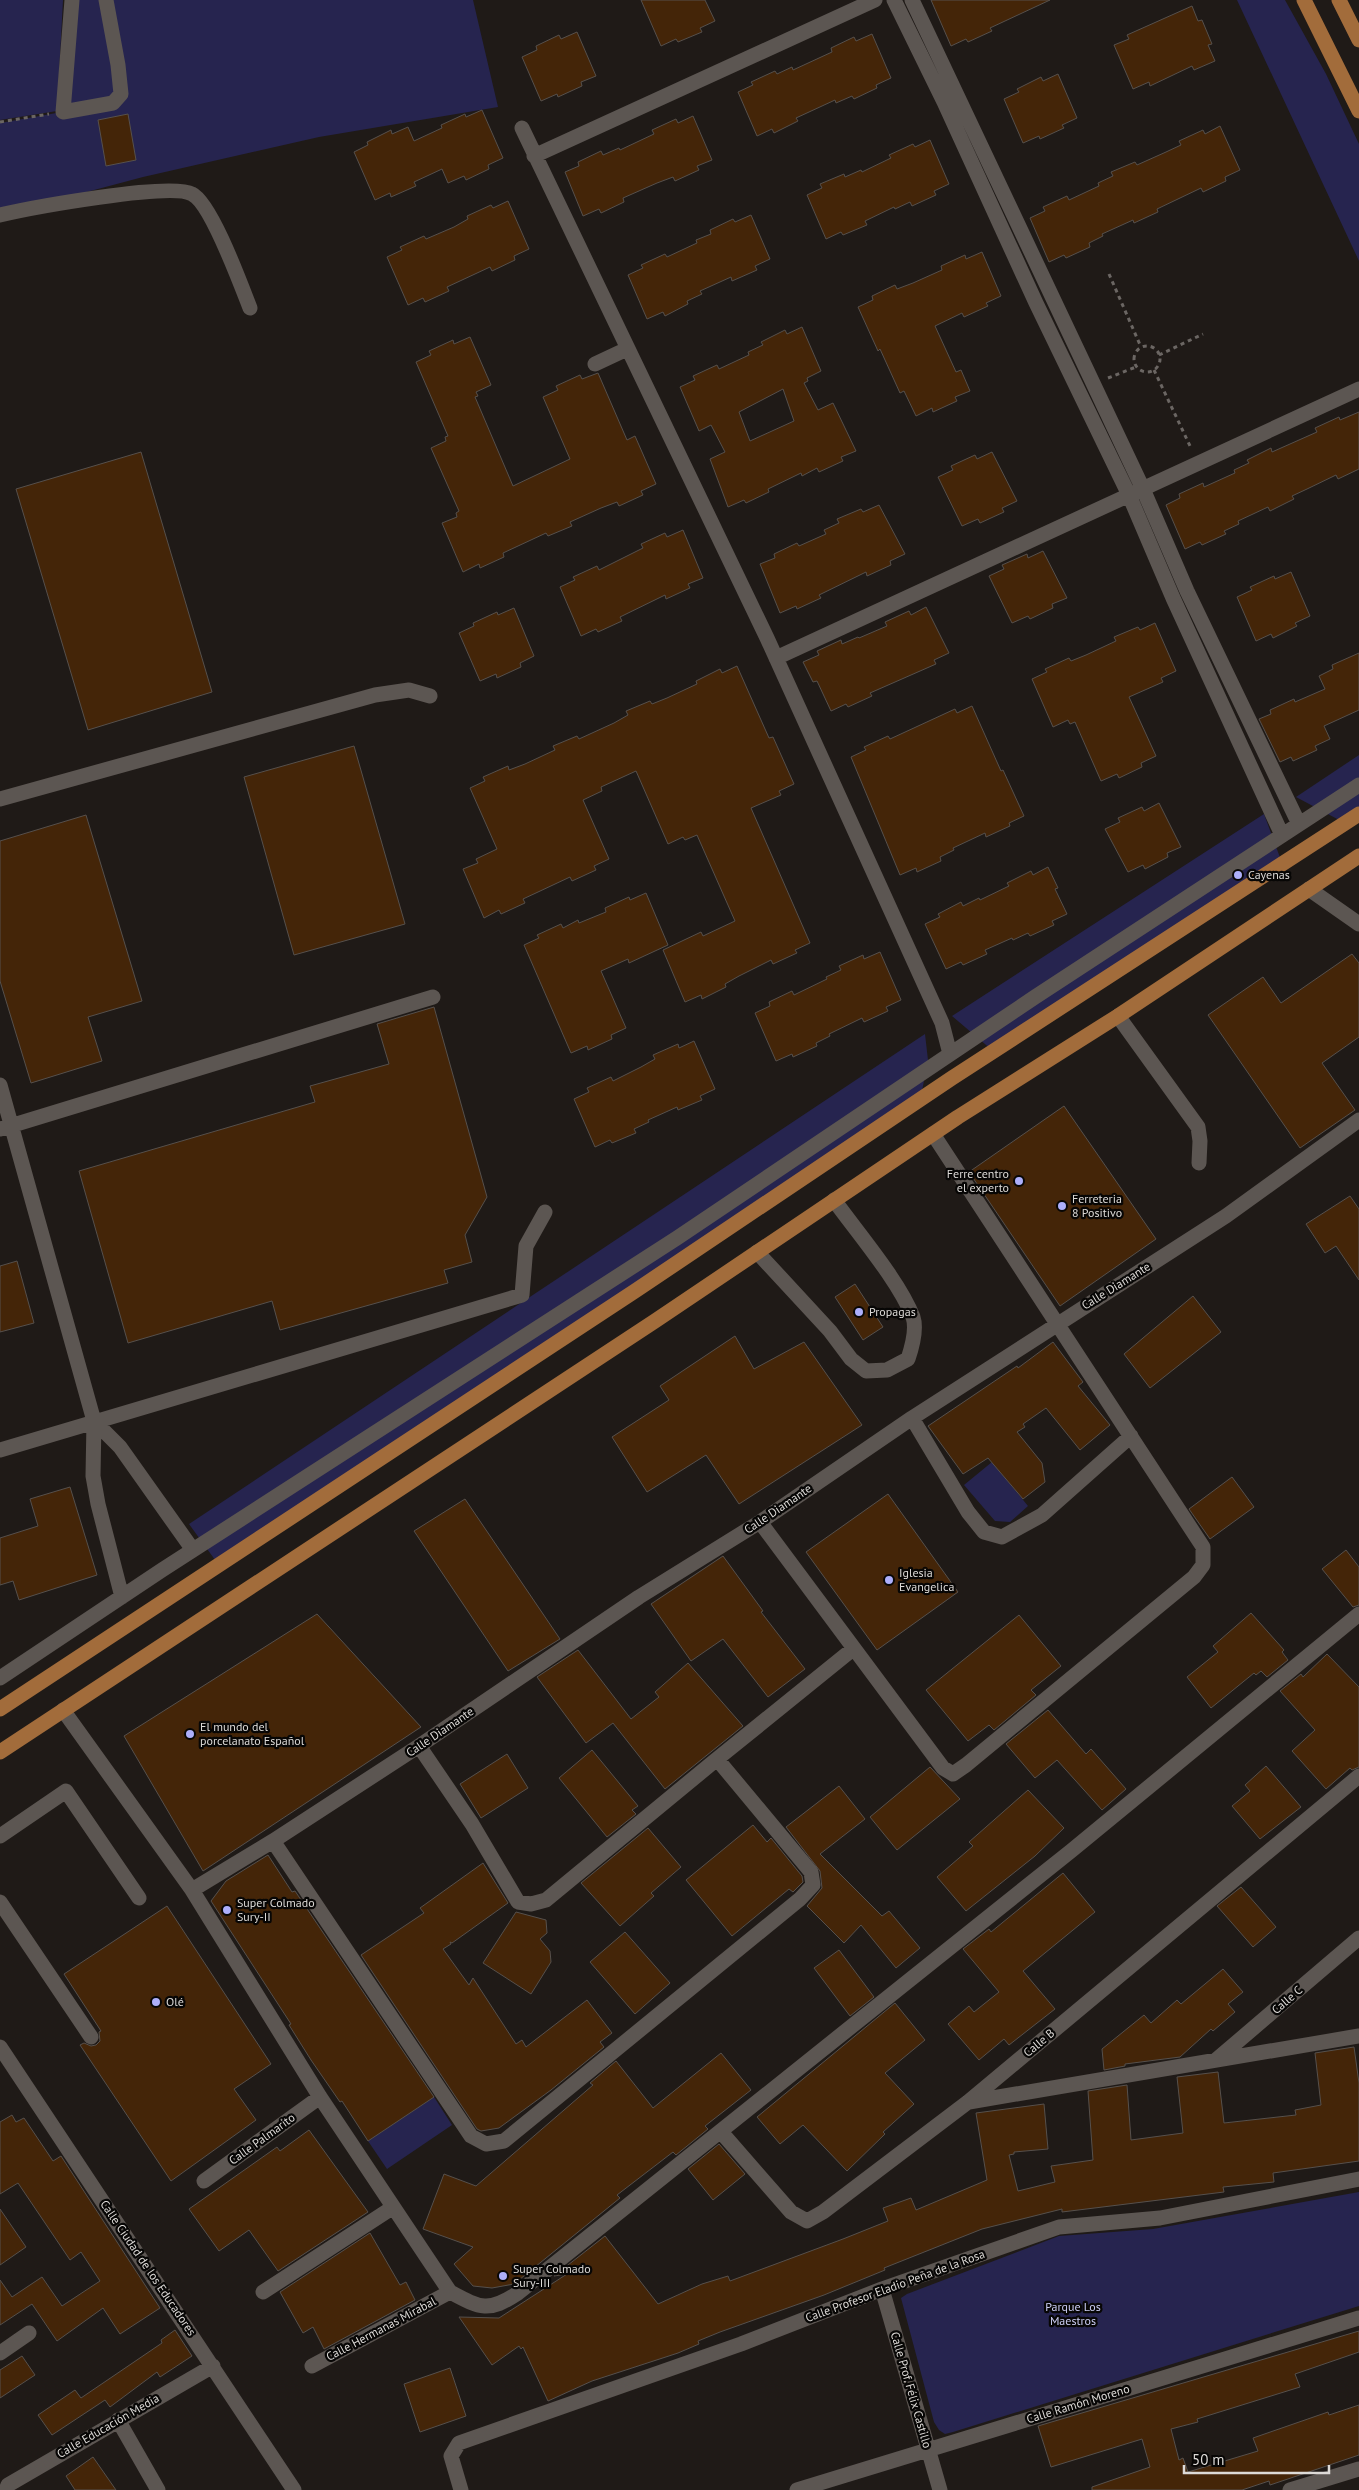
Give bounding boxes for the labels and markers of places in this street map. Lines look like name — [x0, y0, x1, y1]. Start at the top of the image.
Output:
place label: Cayenas — [1248, 867, 1290, 882]
marker: Cayenas — [1232, 869, 1244, 881]
place label: Ferre centro el experto — [947, 1166, 1009, 1195]
marker: Ferre centro el experto — [1013, 1175, 1025, 1187]
place label: Ferreteria 8 Positivo — [1072, 1191, 1122, 1220]
marker: Ferreteria 8 Positivo — [1056, 1200, 1068, 1212]
place label: Propagas — [869, 1304, 916, 1319]
marker: Propagas — [853, 1306, 865, 1318]
place label: Iglesia Evangelica — [899, 1565, 954, 1594]
marker: Iglesia Evangelica — [883, 1574, 895, 1586]
place label: El mundo del porcelanato Español — [200, 1719, 305, 1748]
marker: El mundo del porcelanato Español — [184, 1728, 196, 1740]
place label: Super Colmado Sury-II — [237, 1895, 315, 1924]
marker: Super Colmado Sury-II — [221, 1904, 233, 1916]
place label: Olé — [166, 1994, 184, 2009]
marker: Olé — [150, 1996, 162, 2008]
place label: Super Colmado Sury-III — [513, 2261, 591, 2290]
marker: Super Colmado Sury-III — [497, 2270, 509, 2282]

